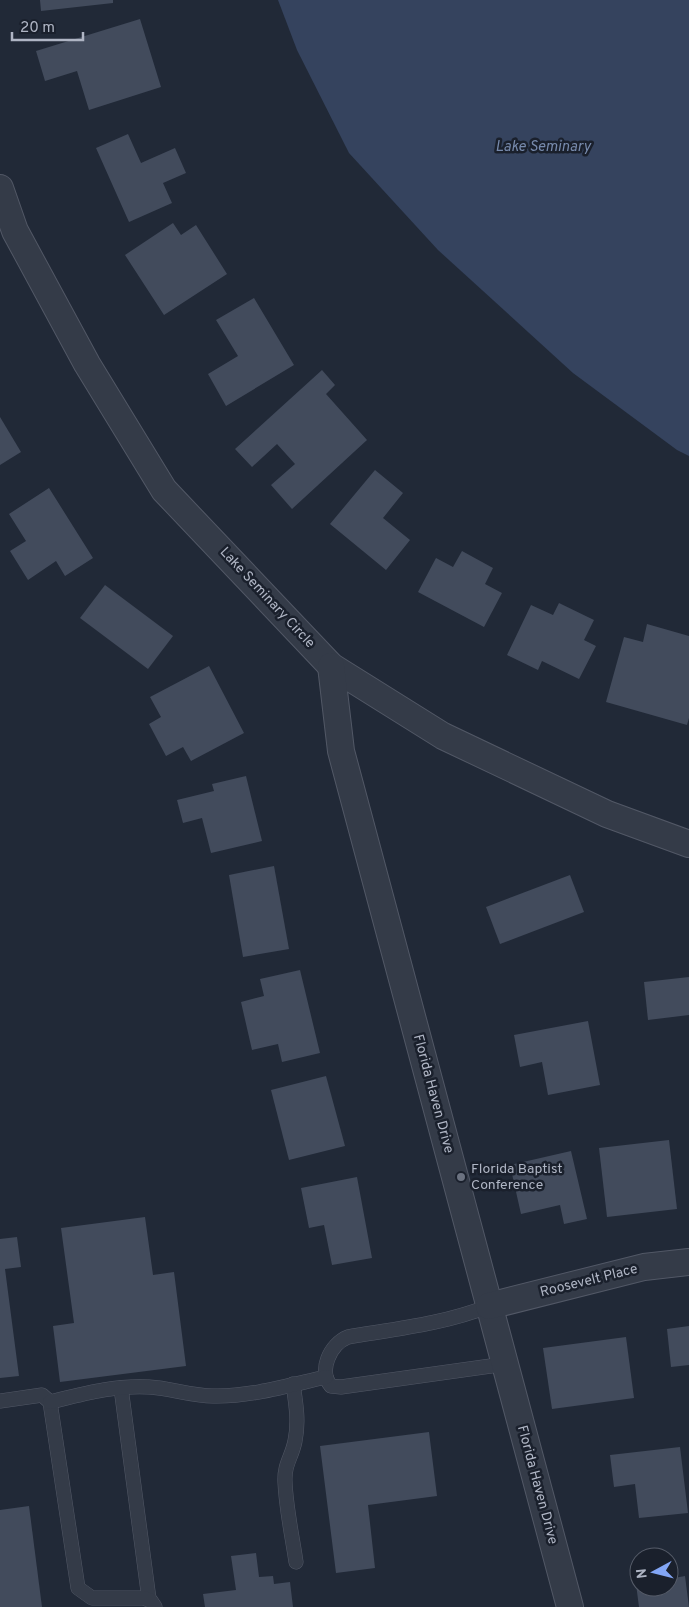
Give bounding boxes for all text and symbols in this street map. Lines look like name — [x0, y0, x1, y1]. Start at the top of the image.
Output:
scale bar — [12, 10, 84, 42]
text: 20 m — [20, 19, 55, 38]
water label: Lake Seminary — [495, 138, 592, 157]
street label: Lake Seminary Circle — [216, 544, 318, 652]
street label: Florida Haven Drive — [409, 1033, 457, 1155]
place label: Florida Baptist Conference — [471, 1161, 563, 1194]
marker: Florida Baptist Conference — [455, 1171, 467, 1183]
street label: Roosevelt Place — [538, 1261, 640, 1301]
street label: Florida Haven Drive — [513, 1424, 561, 1546]
north arrow — [629, 1547, 679, 1597]
text: N — [634, 1567, 652, 1579]

